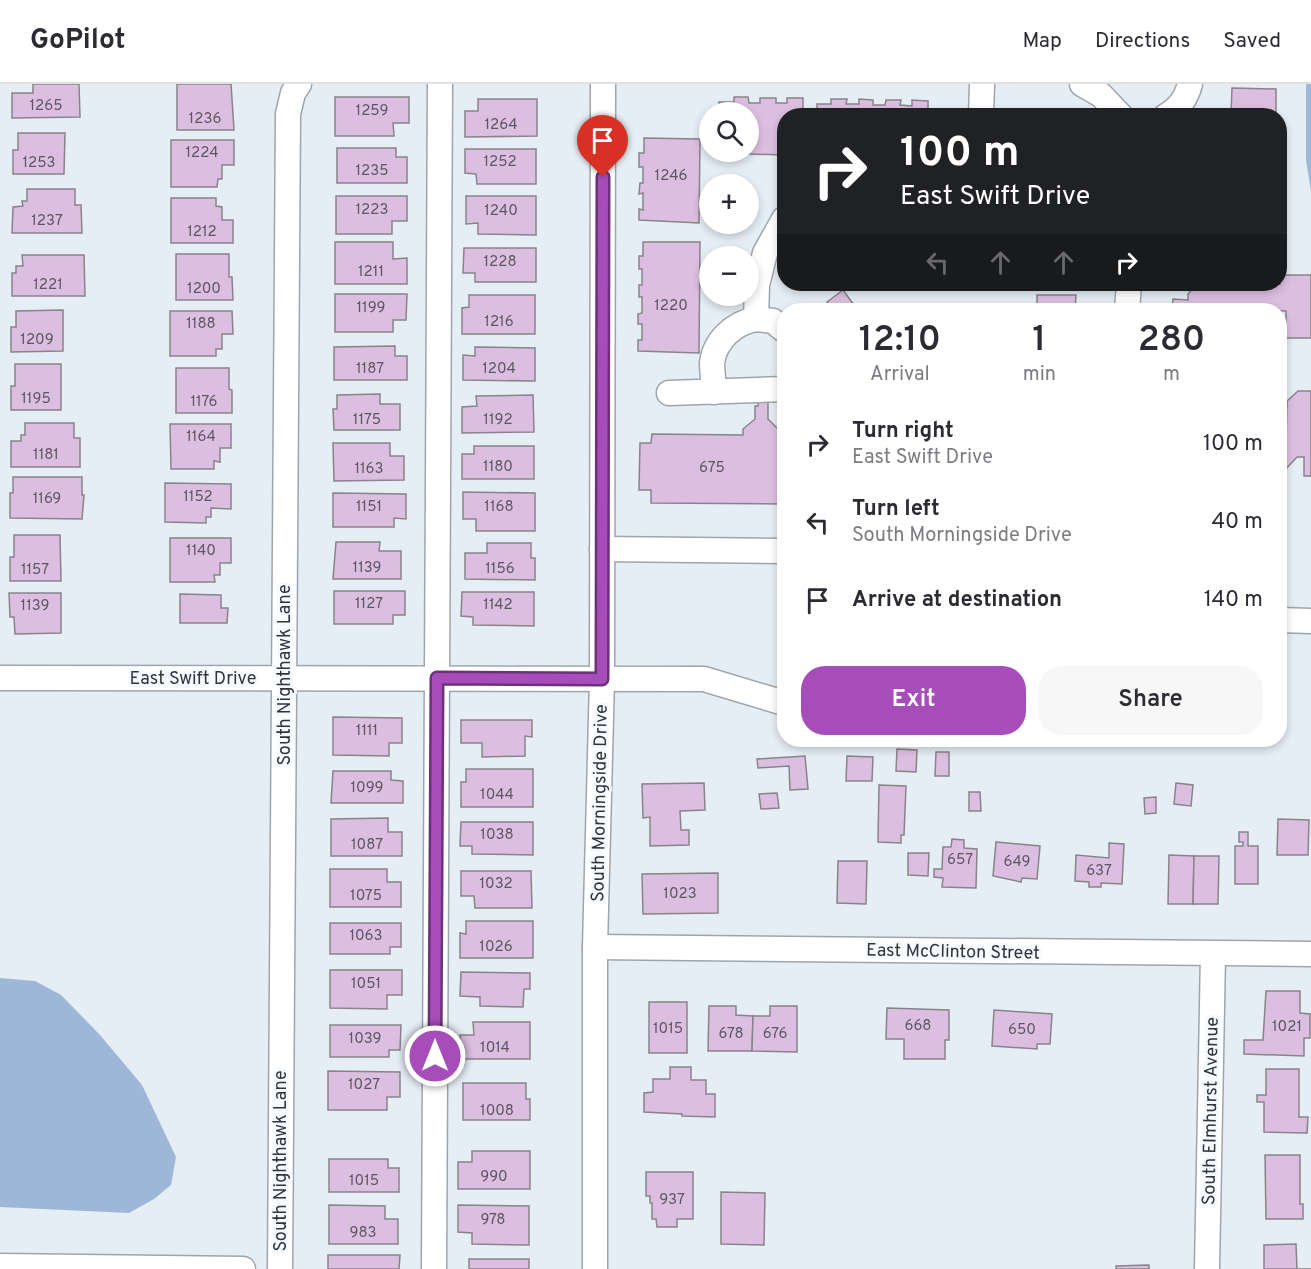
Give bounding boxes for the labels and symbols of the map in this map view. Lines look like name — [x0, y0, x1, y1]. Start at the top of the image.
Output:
house number: 1265 — [29, 97, 63, 116]
house number: 1259 — [356, 102, 388, 121]
house number: 1236 — [189, 110, 221, 129]
pin — [577, 115, 628, 177]
house number: 1264 — [484, 116, 518, 135]
house number: 1224 — [185, 144, 219, 163]
house number: 1252 — [483, 153, 517, 172]
house number: 1253 — [22, 154, 56, 173]
house number: 1235 — [355, 162, 389, 181]
house number: 1246 — [655, 167, 687, 186]
house number: 1223 — [356, 201, 389, 220]
house number: 1240 — [484, 202, 518, 221]
house number: 1237 — [31, 212, 63, 231]
house number: 1212 — [187, 223, 217, 242]
house number: 1228 — [483, 253, 517, 272]
house number: 1211 — [358, 263, 384, 282]
house number: 1221 — [33, 276, 63, 295]
house number: 1200 — [187, 280, 221, 299]
house number: 1220 — [654, 297, 688, 316]
house number: 1199 — [356, 299, 386, 318]
house number: 1216 — [484, 313, 514, 332]
house number: 1188 — [186, 315, 216, 334]
house number: 1209 — [20, 331, 54, 350]
house number: 1187 — [356, 360, 384, 379]
house number: 1204 — [482, 360, 516, 379]
house number: 1195 — [21, 390, 51, 409]
house number: 1176 — [190, 393, 218, 412]
house number: 1175 — [353, 411, 381, 430]
house number: 1192 — [483, 411, 513, 430]
house number: 1164 — [186, 428, 216, 447]
house number: 1181 — [33, 446, 59, 465]
house number: 1180 — [483, 458, 513, 477]
house number: 675 — [699, 459, 725, 478]
house number: 1163 — [354, 460, 384, 479]
house number: 1152 — [183, 488, 213, 507]
house number: 1169 — [33, 490, 61, 509]
house number: 1151 — [356, 498, 382, 517]
house number: 1168 — [484, 498, 514, 517]
house number: 1140 — [186, 542, 216, 561]
house number: 1139 — [353, 559, 381, 578]
house number: 1156 — [485, 560, 515, 579]
house number: 1157 — [21, 561, 49, 580]
street label: South Nighthawk Lane — [274, 584, 297, 766]
house number: 1127 — [355, 595, 383, 614]
house number: 1142 — [483, 596, 513, 615]
house number: 1139 — [21, 597, 49, 616]
street label: East Swift Drive — [130, 668, 256, 691]
street label: South Morningside Drive — [587, 704, 614, 902]
house number: 1111 — [356, 722, 378, 741]
house number: 1099 — [350, 779, 384, 798]
house number: 1044 — [480, 786, 514, 805]
house number: 1038 — [480, 826, 514, 845]
house number: 1087 — [351, 836, 383, 855]
house number: 657 — [947, 851, 973, 870]
house number: 649 — [1004, 853, 1031, 872]
house number: 637 — [1086, 862, 1112, 881]
house number: 1032 — [479, 875, 513, 894]
house number: 1023 — [663, 885, 697, 904]
house number: 1075 — [350, 887, 382, 906]
house number: 1063 — [349, 927, 383, 946]
house number: 1026 — [479, 938, 513, 957]
street label: East McClinton Street — [866, 939, 1040, 966]
house number: 1051 — [351, 975, 381, 994]
house number: 668 — [904, 1017, 932, 1036]
street label: South Elmhurst Avenue — [1198, 1017, 1225, 1205]
house number: 1021 — [1272, 1018, 1302, 1037]
house number: 1015 — [653, 1020, 683, 1039]
house number: 650 — [1008, 1021, 1036, 1040]
position arrow — [403, 1024, 467, 1088]
house number: 678 — [718, 1025, 744, 1044]
house number: 676 — [763, 1025, 787, 1044]
house number: 1039 — [349, 1030, 381, 1049]
house number: 1014 — [480, 1039, 510, 1058]
street label: South Nighthawk Lane — [270, 1070, 293, 1252]
house number: 1027 — [348, 1076, 380, 1095]
house number: 1008 — [480, 1102, 514, 1121]
house number: 990 — [480, 1168, 508, 1187]
house number: 1015 — [349, 1172, 379, 1191]
house number: 937 — [659, 1191, 685, 1210]
house number: 978 — [480, 1211, 506, 1230]
house number: 983 — [349, 1224, 377, 1243]

